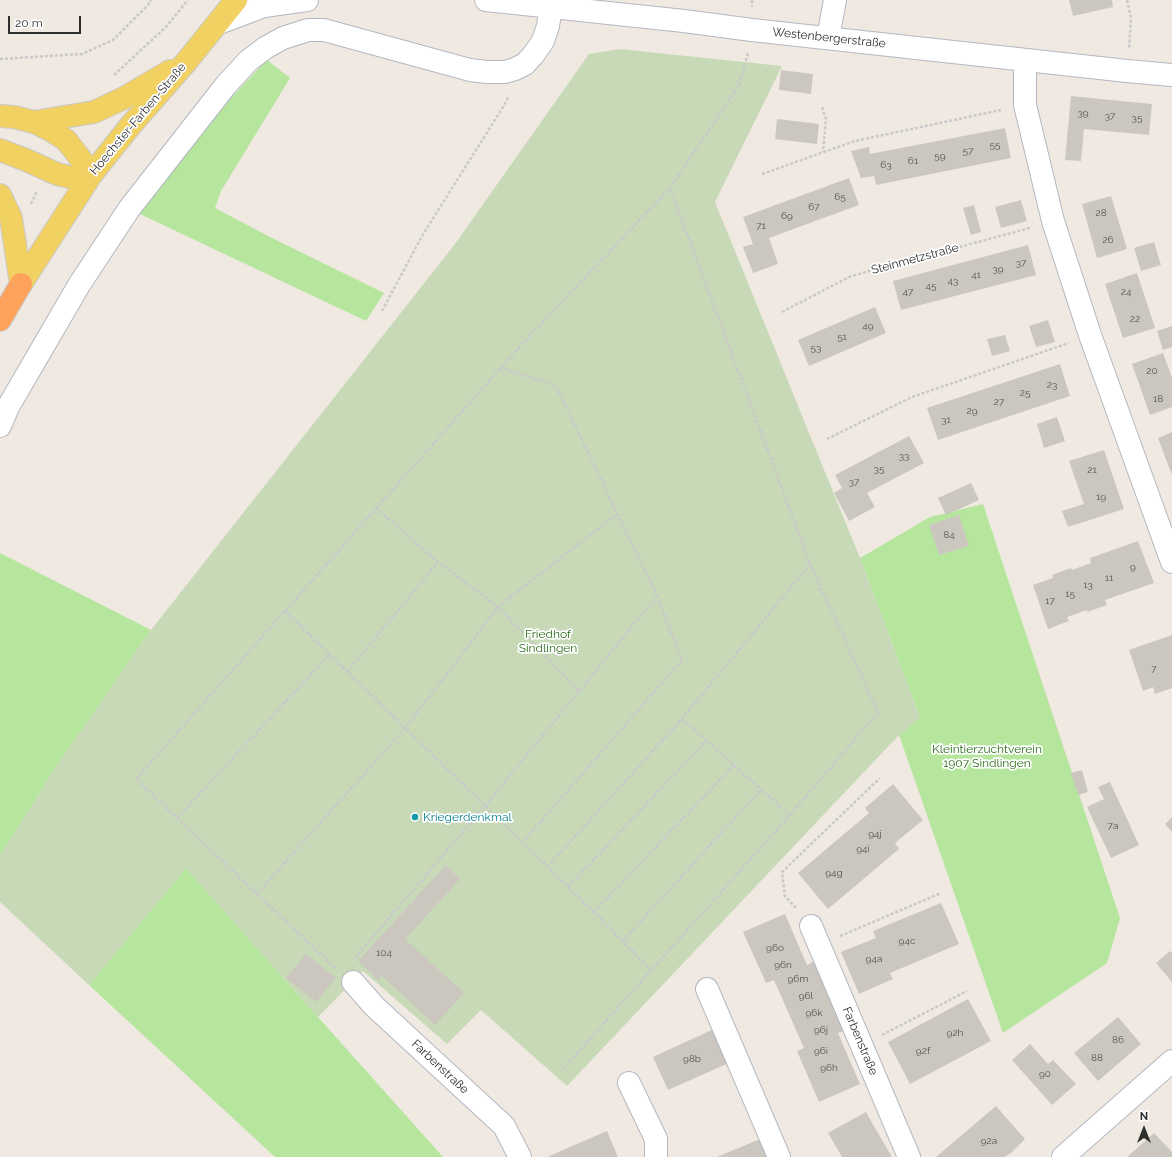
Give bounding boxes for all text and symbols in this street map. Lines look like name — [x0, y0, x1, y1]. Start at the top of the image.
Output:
scale bar — [10, 8, 83, 34]
text: 20 m — [15, 16, 43, 30]
street label: Westenbergerstraße — [772, 25, 886, 51]
street label: Hoechster-Farben-Straße — [87, 60, 189, 178]
house number: 39 — [1077, 107, 1089, 119]
house number: 37 — [1105, 110, 1115, 122]
house number: 35 — [1132, 112, 1142, 124]
house number: 55 — [990, 139, 1000, 151]
house number: 57 — [963, 145, 973, 157]
house number: 59 — [934, 150, 946, 162]
house number: 61 — [908, 155, 918, 167]
house number: 63 — [880, 159, 892, 171]
house number: 65 — [834, 191, 846, 203]
house number: 67 — [808, 201, 820, 213]
house number: 28 — [1095, 207, 1107, 219]
house number: 69 — [781, 210, 793, 222]
house number: 71 — [756, 220, 766, 232]
house number: 26 — [1102, 234, 1114, 246]
street label: Steinmetzstraße — [870, 240, 960, 278]
house number: 37 — [1016, 257, 1026, 269]
house number: 39 — [992, 263, 1004, 275]
house number: 41 — [971, 269, 981, 281]
house number: 43 — [948, 275, 958, 287]
house number: 45 — [926, 280, 936, 292]
house number: 47 — [903, 286, 913, 298]
house number: 24 — [1121, 286, 1131, 298]
house number: 22 — [1130, 313, 1140, 325]
house number: 49 — [862, 320, 874, 332]
house number: 51 — [837, 331, 847, 343]
house number: 53 — [811, 342, 821, 354]
house number: 20 — [1146, 365, 1158, 377]
house number: 23 — [1047, 379, 1057, 391]
house number: 25 — [1020, 387, 1030, 399]
house number: 18 — [1153, 393, 1163, 405]
house number: 27 — [994, 396, 1004, 408]
house number: 29 — [966, 405, 978, 417]
house number: 31 — [941, 414, 951, 426]
house number: 33 — [899, 450, 909, 462]
house number: 35 — [874, 463, 884, 475]
house number: 21 — [1087, 464, 1097, 476]
house number: 37 — [849, 476, 859, 488]
house number: 19 — [1096, 491, 1106, 503]
house number: 84 — [943, 529, 955, 541]
house number: 9 — [1130, 561, 1136, 573]
house number: 11 — [1105, 572, 1113, 584]
house number: 13 — [1083, 579, 1093, 591]
house number: 15 — [1065, 588, 1075, 600]
house number: 17 — [1045, 595, 1055, 607]
park label: Friedhof Sindlingen — [519, 627, 577, 655]
house number: 7 — [1151, 663, 1157, 675]
park label: Kleintierzuchtverein 1907 Sindlingen — [932, 742, 1042, 770]
place label: Kriegerdenkmal — [423, 810, 512, 824]
marker: Kriegerdenkmal — [410, 812, 420, 822]
house number: 7a — [1108, 820, 1118, 832]
house number: 94j — [868, 828, 882, 840]
house number: 94i — [856, 843, 870, 855]
house number: 94g — [825, 867, 843, 879]
house number: 94c — [899, 935, 915, 947]
house number: 96o — [766, 942, 784, 954]
house number: 104 — [376, 947, 392, 959]
house number: 94a — [866, 953, 882, 965]
house number: 96n — [774, 959, 792, 971]
house number: 96m — [787, 973, 809, 985]
house number: 96l — [799, 990, 813, 1002]
street label: Farbenstraße — [839, 1005, 881, 1077]
house number: 96k — [805, 1007, 823, 1019]
house number: 96j — [814, 1024, 828, 1036]
house number: 92h — [947, 1027, 963, 1039]
house number: 86 — [1112, 1034, 1124, 1046]
street label: Farbenstraße — [409, 1037, 471, 1097]
house number: 96i — [814, 1045, 828, 1057]
house number: 92f — [916, 1045, 930, 1057]
house number: 88 — [1091, 1052, 1103, 1064]
house number: 98b — [683, 1053, 701, 1065]
house number: 96h — [820, 1062, 838, 1074]
house number: 90 — [1039, 1068, 1051, 1080]
north arrow — [1124, 1109, 1164, 1149]
text: N — [1140, 1110, 1148, 1123]
house number: 92a — [981, 1135, 997, 1147]

